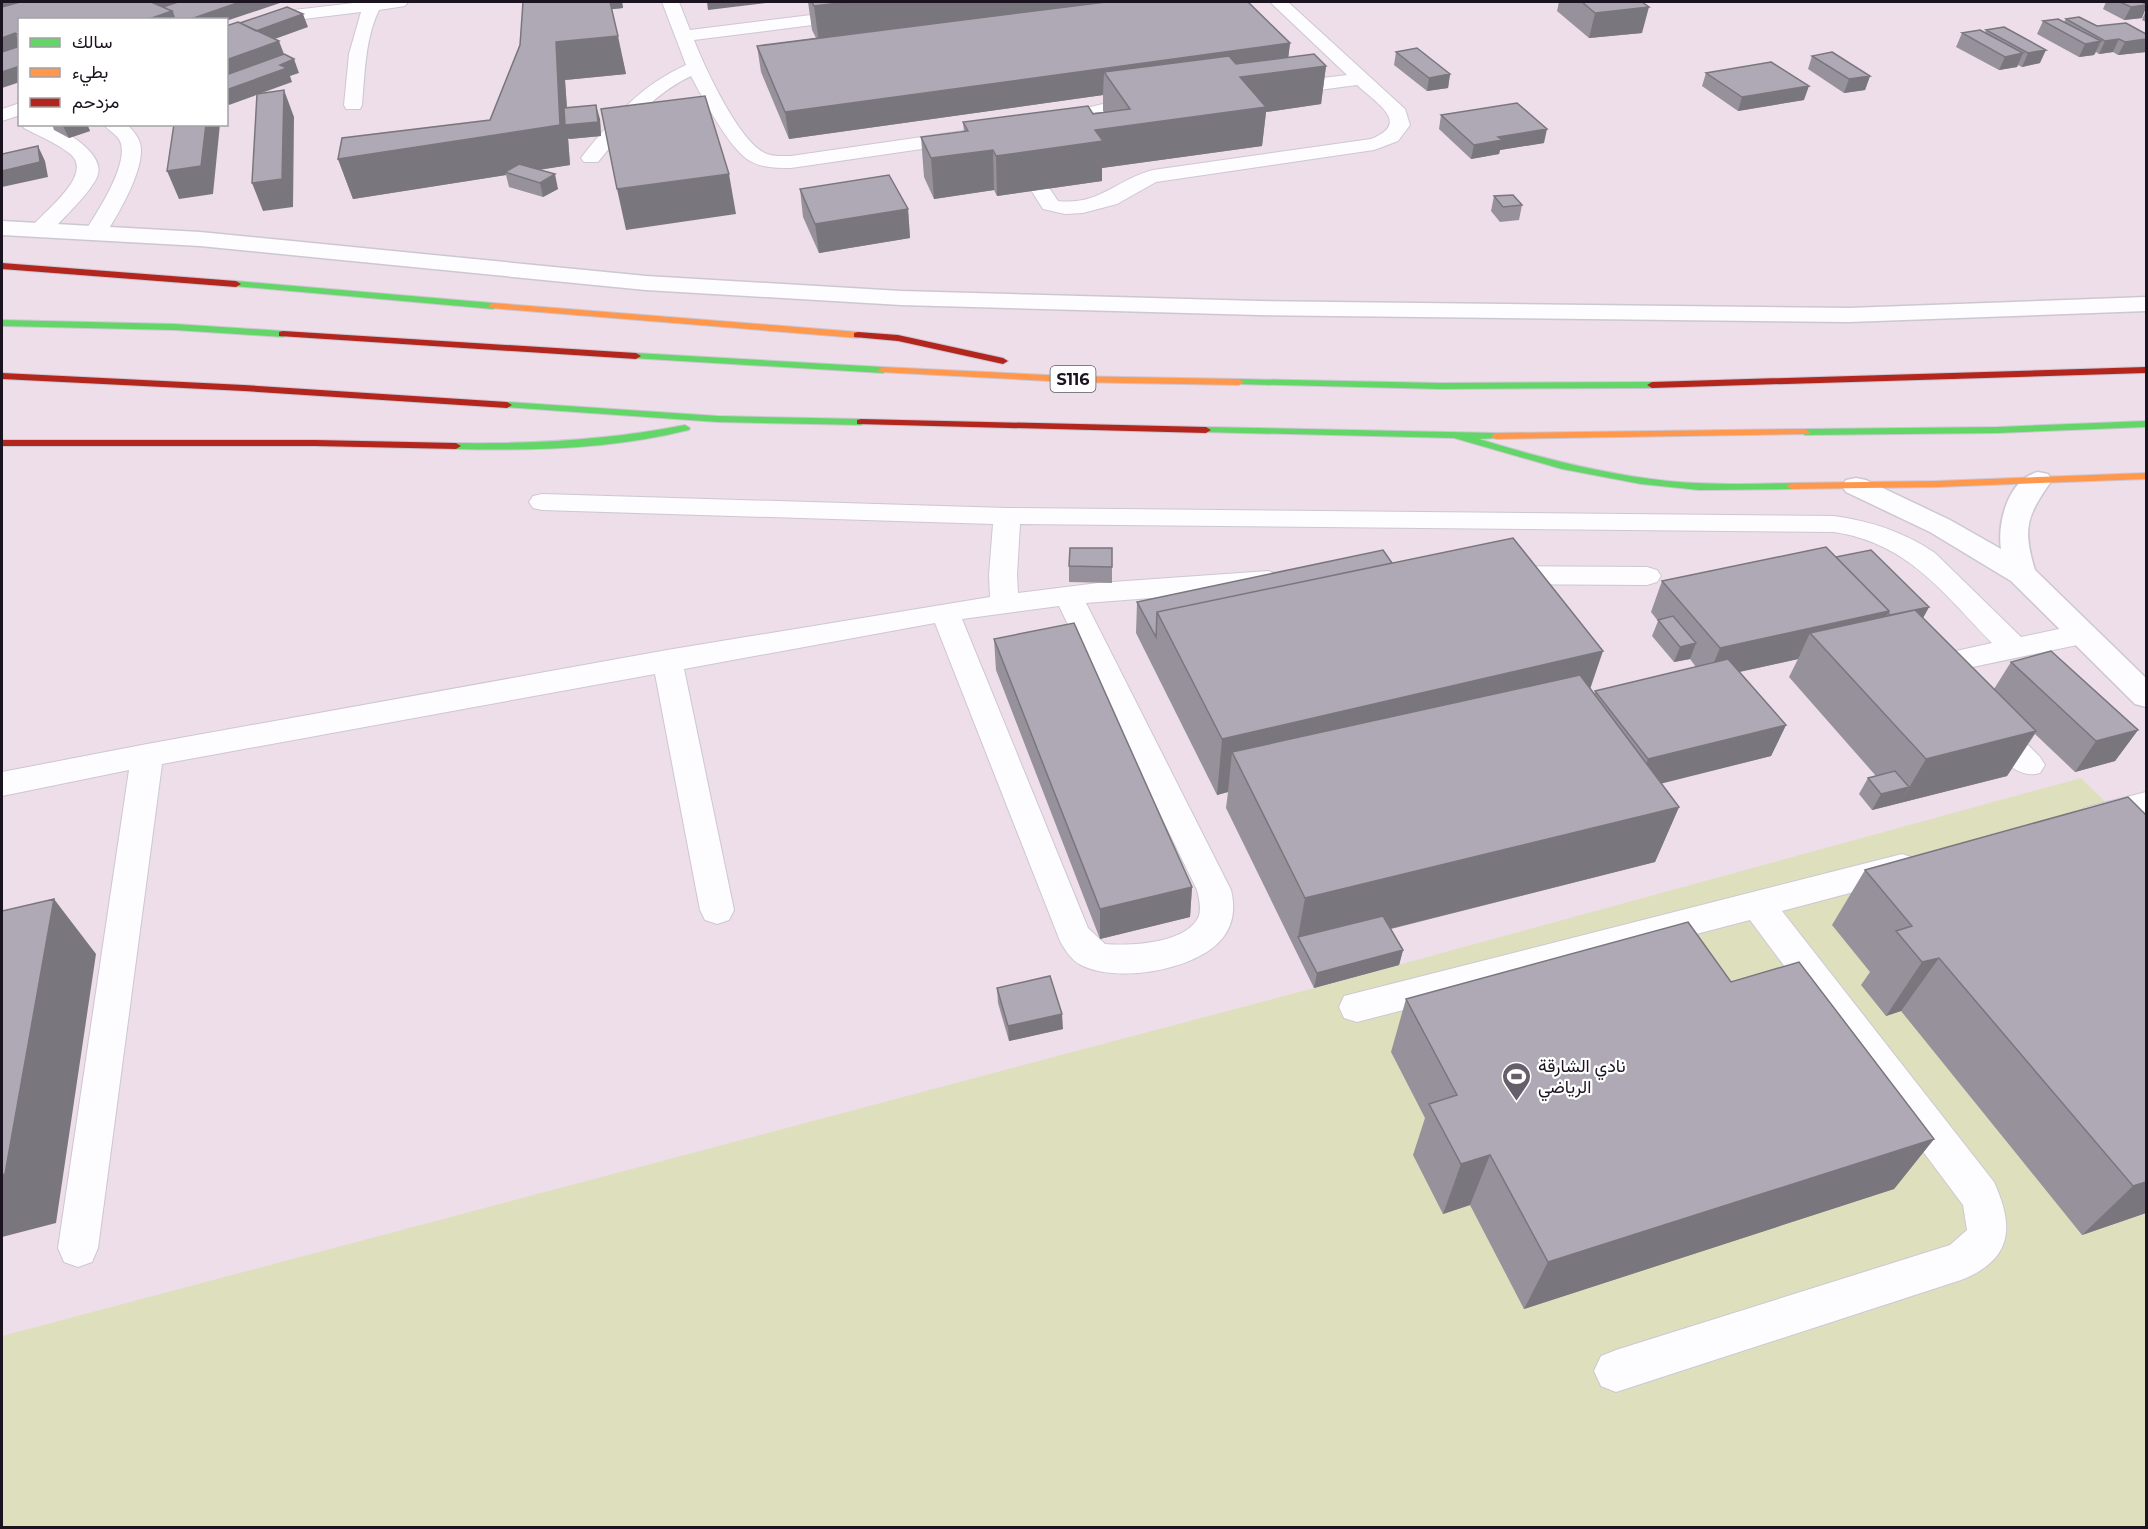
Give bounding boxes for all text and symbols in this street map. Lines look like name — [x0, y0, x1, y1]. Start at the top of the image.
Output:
legend — [18, 18, 228, 126]
text: سالك — [72, 31, 112, 53]
text: بطيء — [72, 61, 108, 87]
text: مزدحم — [72, 91, 119, 114]
road number: S116 — [1050, 366, 1096, 392]
place label: نادي الشارقة الرياضي — [1538, 1055, 1626, 1102]
sports icon: نادي الشارقة الرياضي — [1501, 1060, 1533, 1102]

